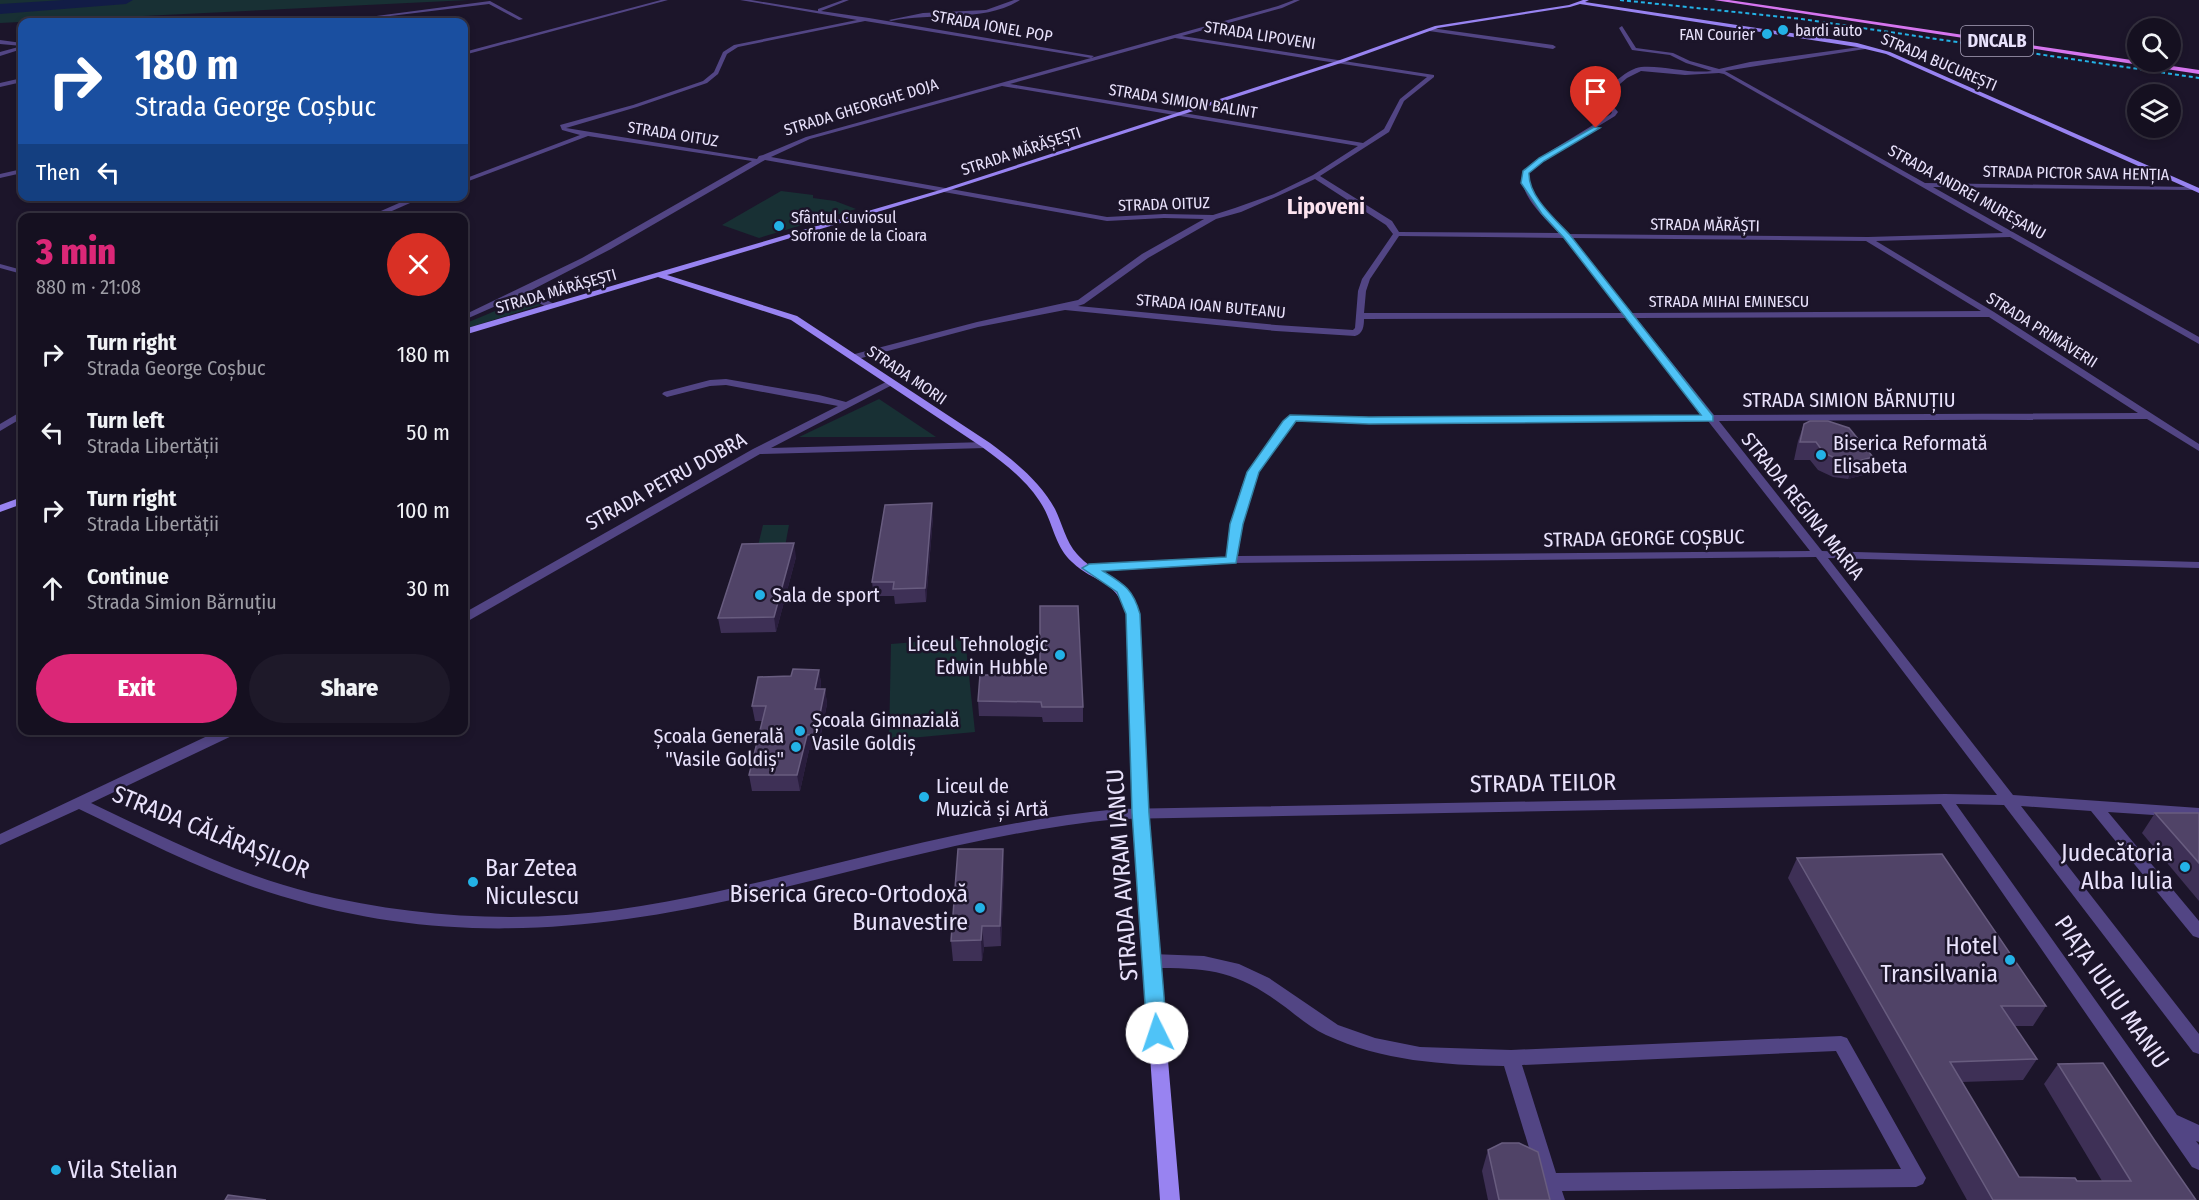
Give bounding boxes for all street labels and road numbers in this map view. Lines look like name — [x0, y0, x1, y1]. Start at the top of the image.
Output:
street label: STRADA IONEL POP — [930, 6, 1054, 46]
street label: STRADA LIPOVENI — [1203, 17, 1317, 53]
road number: DNCALB — [1961, 26, 2033, 56]
street label: STRADA BUCUREȘTI — [1878, 29, 2000, 96]
street label: STRADA GHEORGHE DOJA — [782, 74, 941, 140]
street label: STRADA SIMION BALINT — [1107, 80, 1259, 122]
street label: STRADA OITUZ — [626, 117, 720, 151]
street label: STRADA MĂRĂȘEȘTI — [958, 122, 1084, 180]
street label: STRADA ANDREI MUREȘANU — [1884, 141, 2049, 244]
street label: STRADA PICTOR SAVA HENȚIA — [1983, 162, 2170, 185]
street label: STRADA OITUZ — [1118, 193, 1210, 215]
street label: STRADA MĂRĂȘTI — [1650, 214, 1760, 236]
street label: STRADA MĂRĂȘEȘTI — [493, 264, 619, 318]
street label: STRADA PRIMĂVERII — [1983, 287, 2101, 372]
street label: STRADA IOAN BUTEANU — [1135, 290, 1287, 322]
street label: STRADA MIHAI EMINESCU — [1649, 292, 1809, 311]
street label: STRADA MORII — [864, 341, 950, 409]
street label: STRADA SIMION BĂRNUȚIU — [1742, 388, 1956, 413]
street label: STRADA PETRU DOBRA — [582, 427, 751, 535]
street label: STRADA REGINA MARIA — [1736, 428, 1870, 585]
street label: STRADA GEORGE COȘBUC — [1543, 524, 1745, 553]
street label: STRADA AVRAM IANCU — [1101, 768, 1143, 982]
street label: STRADA TEILOR — [1470, 768, 1616, 798]
street label: STRADA CĂLĂRAȘILOR — [108, 780, 314, 885]
street label: PIAȚA IULIU MANIU — [2047, 910, 2175, 1075]

